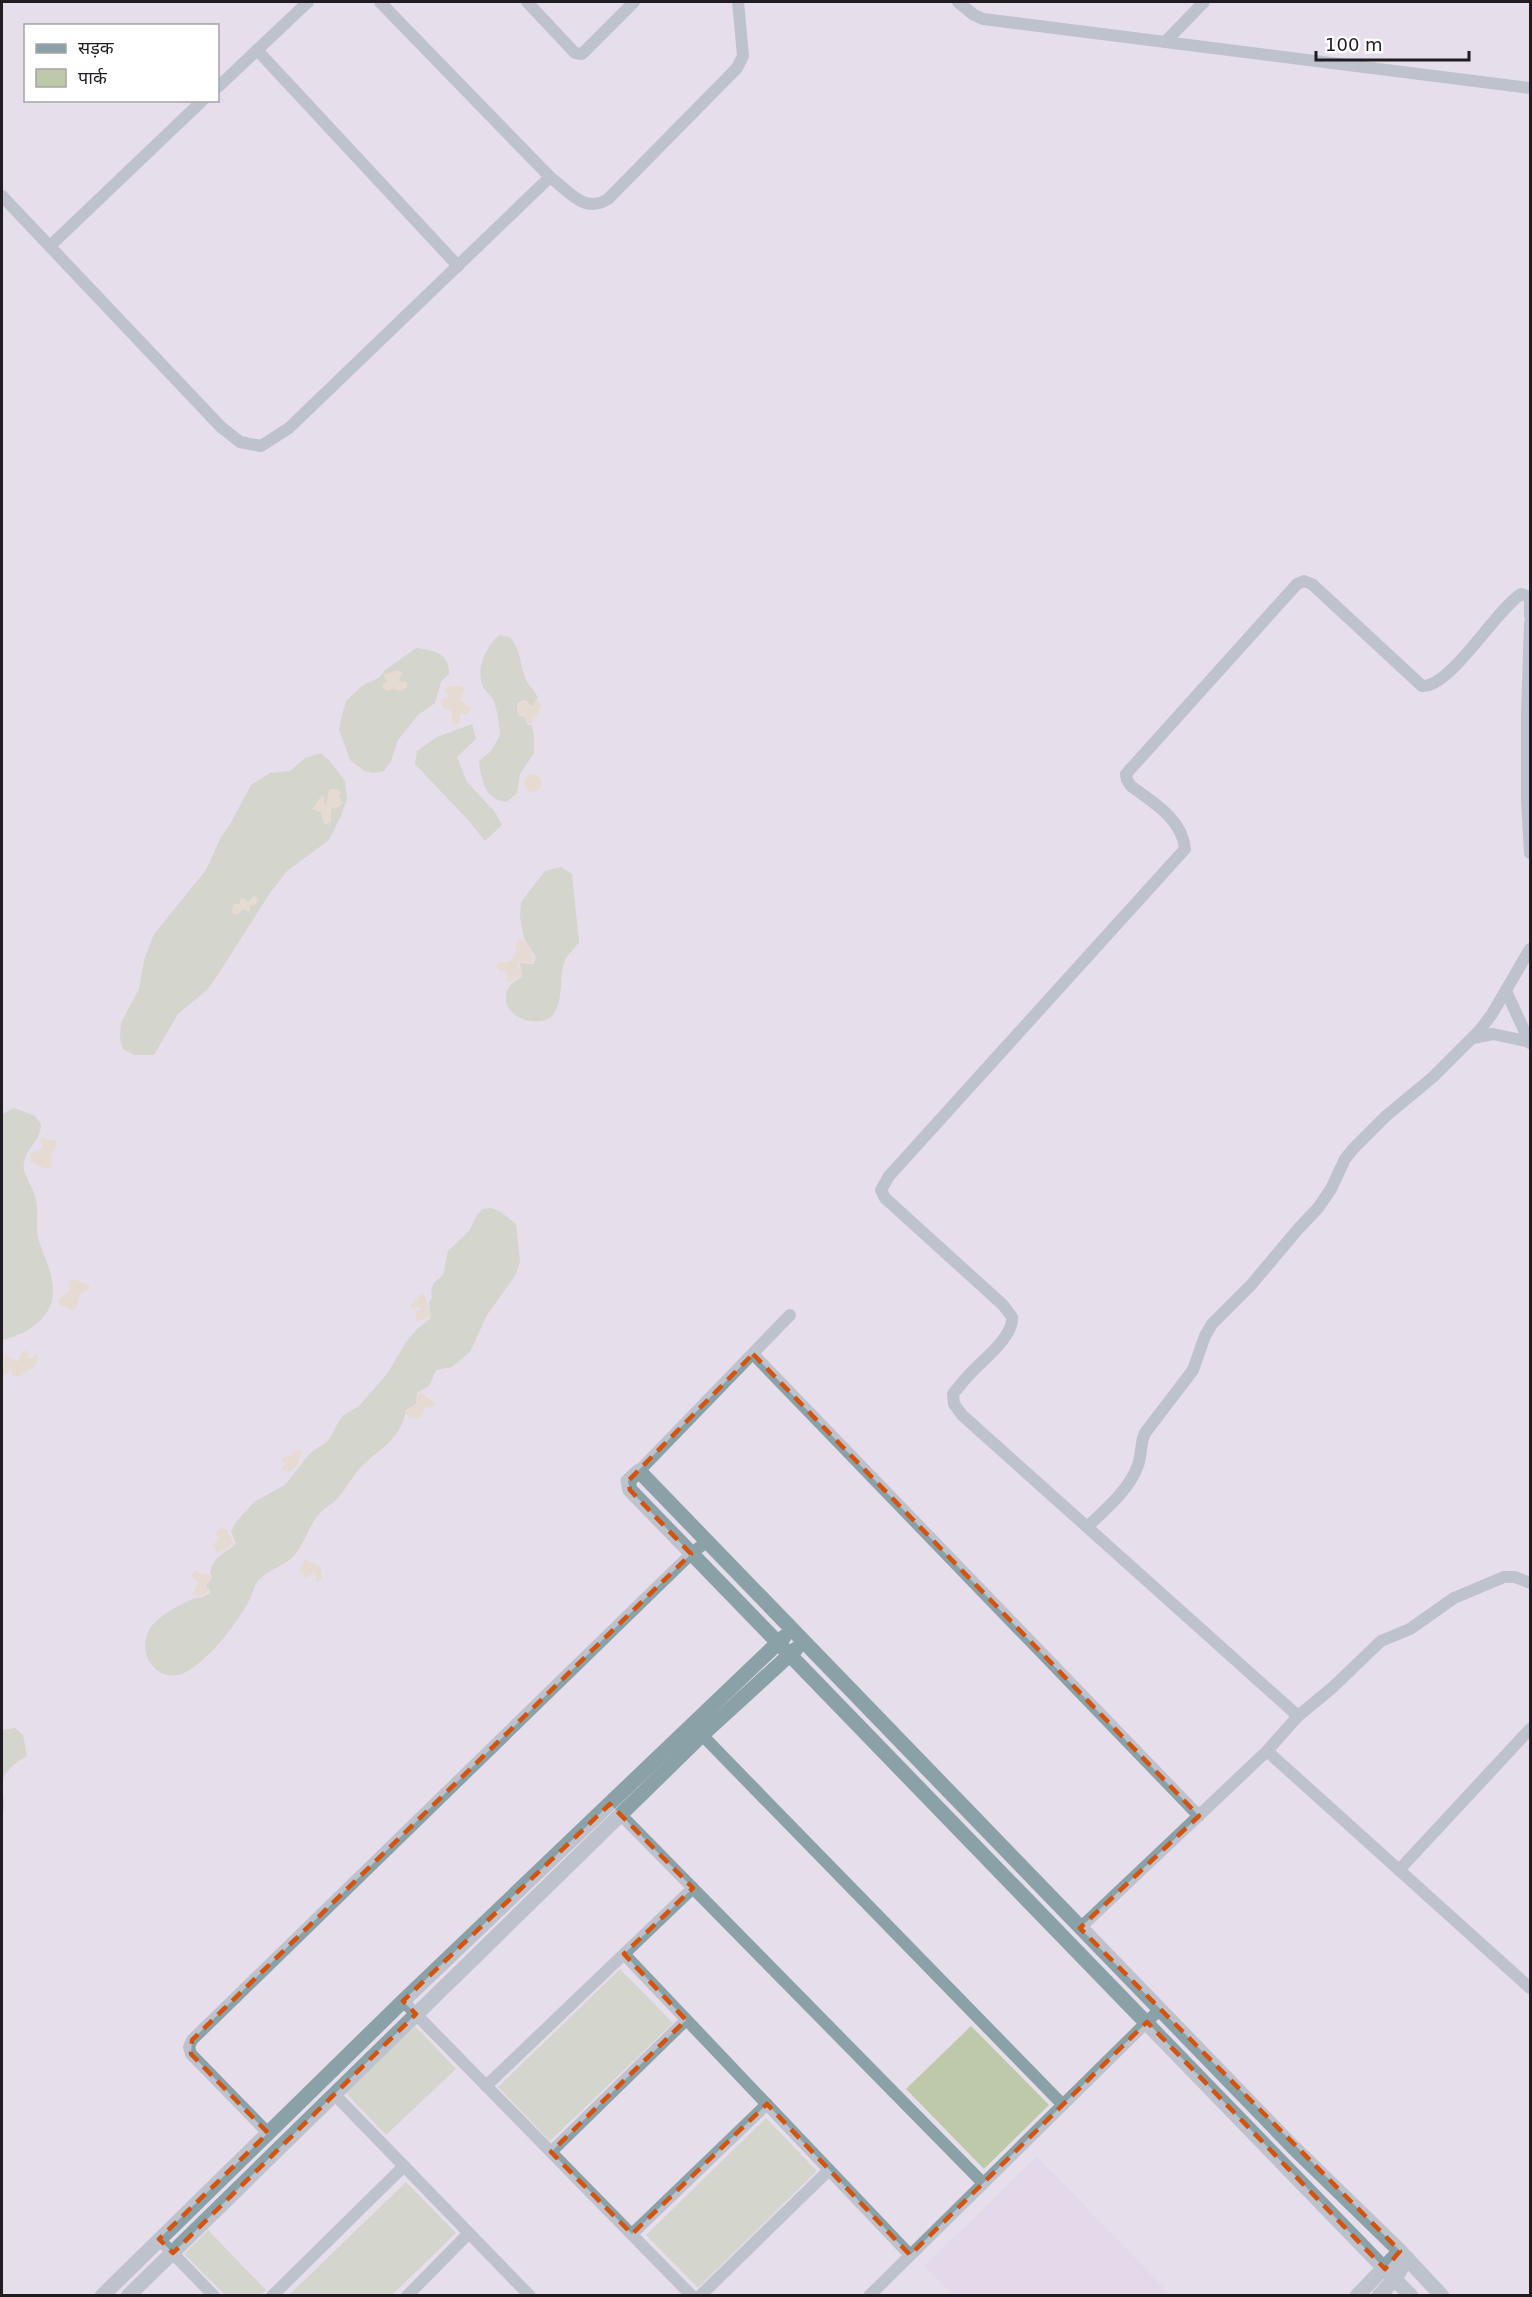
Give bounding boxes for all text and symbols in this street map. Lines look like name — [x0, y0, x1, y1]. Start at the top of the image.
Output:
legend — [24, 24, 219, 102]
scale bar — [1316, 24, 1469, 62]
text: 100 m — [1325, 34, 1383, 55]
text: सड़क — [78, 37, 115, 58]
text: पार्क — [78, 67, 108, 88]

